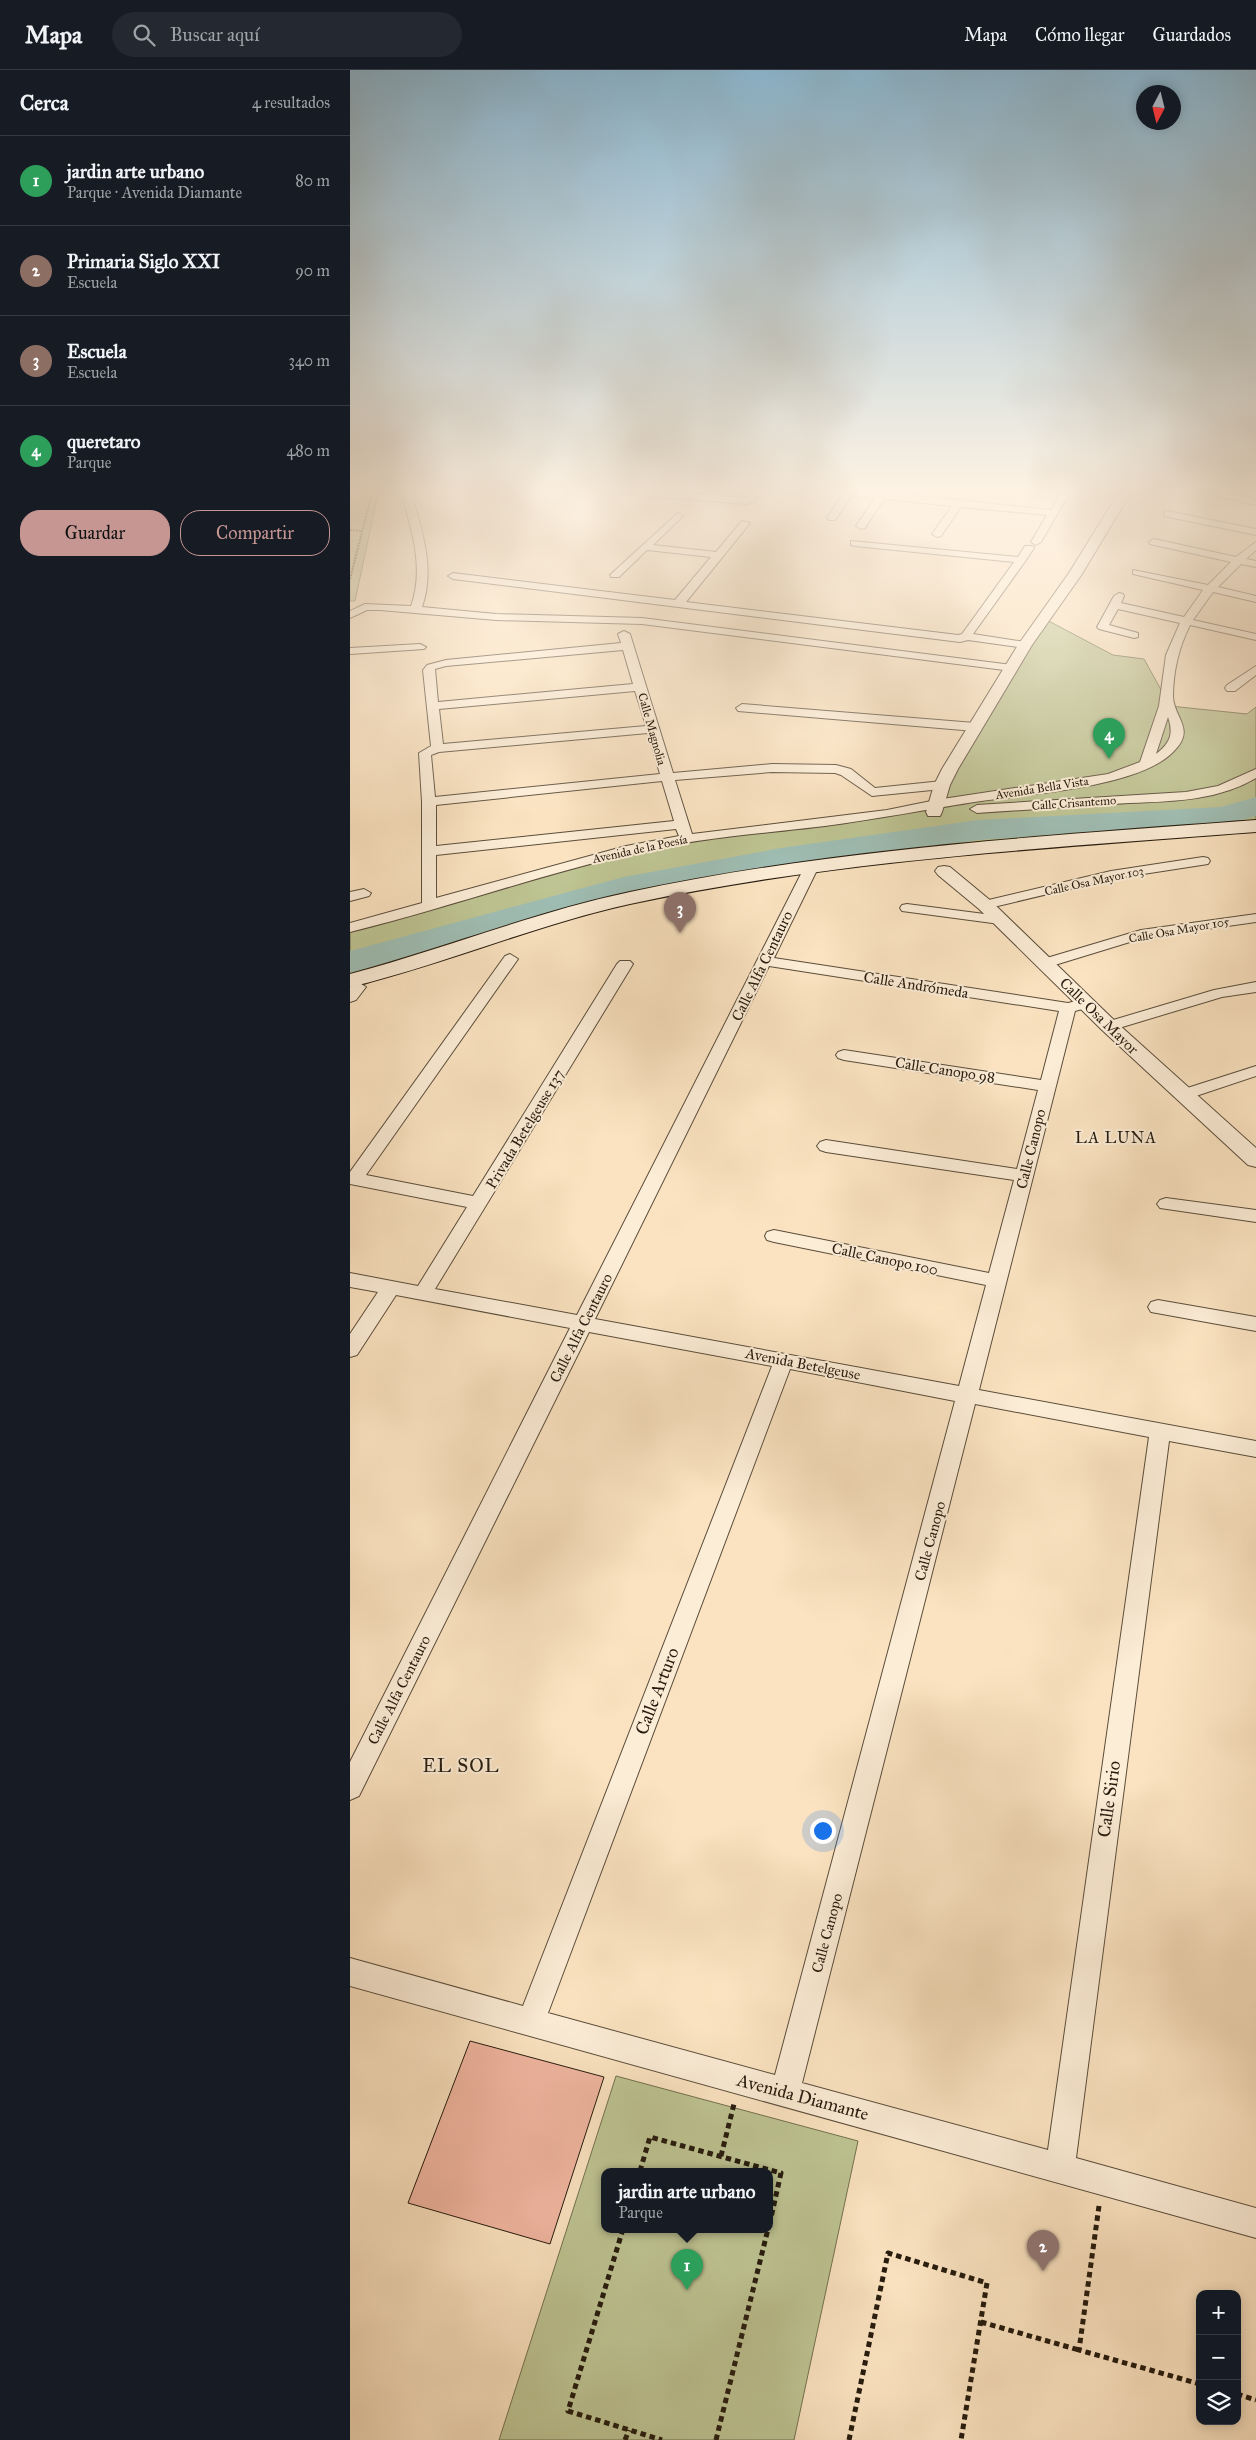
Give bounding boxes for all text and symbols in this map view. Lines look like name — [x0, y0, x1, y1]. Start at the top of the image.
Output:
search box — [112, 12, 462, 57]
text: Mapa — [25, 20, 82, 50]
icon: search — [130, 21, 158, 49]
text: Buscar aquí — [170, 23, 259, 46]
text: Mapa — [964, 24, 1007, 46]
text: Cómo llegar — [1035, 24, 1125, 46]
text: Guardados — [1153, 24, 1231, 46]
north arrow — [1136, 85, 1181, 130]
text: Cerca — [20, 90, 69, 116]
text: 4 resultados — [252, 93, 330, 112]
text: jardin arte urbano — [67, 160, 204, 183]
text: 1 — [33, 171, 39, 190]
text: 80 m — [295, 171, 330, 190]
text: Parque · Avenida Diamante — [67, 183, 242, 202]
text: Primaria Siglo XXI — [67, 250, 220, 273]
text: 2 — [32, 261, 40, 280]
text: 90 m — [295, 261, 330, 280]
text: Escuela — [67, 273, 117, 292]
text: Escuela — [67, 340, 127, 363]
text: 3 — [33, 351, 39, 370]
text: 340 m — [288, 351, 330, 370]
text: Escuela — [67, 363, 117, 382]
text: queretaro — [67, 430, 141, 453]
text: 4 — [32, 441, 40, 460]
text: 480 m — [286, 441, 330, 460]
text: Parque — [67, 453, 111, 472]
button: Guardar — [20, 510, 170, 556]
button: Compartir — [180, 510, 330, 556]
street label: Calle Magnolia — [634, 691, 669, 768]
pin: 4 — [1093, 718, 1125, 759]
street label: Avenida Bella Vista — [993, 774, 1090, 802]
street label: Calle Crisantemo — [1031, 793, 1117, 813]
street label: Avenida de la Poesía — [590, 832, 690, 866]
street label: Calle Osa Mayor 103 — [1043, 864, 1145, 898]
pin: 3 — [664, 892, 696, 933]
street label: Calle Alfa Centauro — [728, 908, 797, 1024]
street label: Calle Osa Mayor 105 — [1128, 914, 1231, 946]
street label: Calle Andrómeda — [862, 968, 970, 1002]
street label: Calle Osa Mayor — [1056, 974, 1142, 1058]
street label: Calle Canopo 98 — [894, 1053, 996, 1087]
street label: Privada Betelgeuse 137 — [482, 1066, 568, 1192]
street label: Calle Canopo — [1012, 1107, 1050, 1191]
district label: LA LUNA — [1075, 1128, 1157, 1147]
street label: Calle Canopo 100 — [830, 1239, 940, 1279]
street label: Calle Alfa Centauro — [546, 1270, 616, 1386]
street label: Avenida Betelgeuse — [743, 1344, 862, 1384]
street label: Calle Canopo — [911, 1499, 949, 1583]
street label: Calle Alfa Centauro — [364, 1632, 434, 1748]
street label: Calle Arturo — [630, 1644, 684, 1738]
district label: EL SOL — [423, 1754, 499, 1777]
street label: Calle Sirio — [1093, 1759, 1125, 1839]
your location — [810, 1818, 836, 1844]
street label: Calle Canopo — [808, 1891, 846, 1975]
street label: Avenida Diamante — [734, 2069, 871, 2125]
popup — [601, 2168, 773, 2233]
text: jardin arte urbano — [618, 2180, 756, 2203]
text: Parque — [618, 2203, 663, 2222]
pin: 2 — [1027, 2230, 1059, 2271]
pin: 1 — [671, 2249, 703, 2290]
map controls — [1196, 2290, 1241, 2425]
button: + — [1196, 2290, 1241, 2335]
button: − — [1196, 2335, 1241, 2380]
button: layers — [1196, 2380, 1241, 2425]

